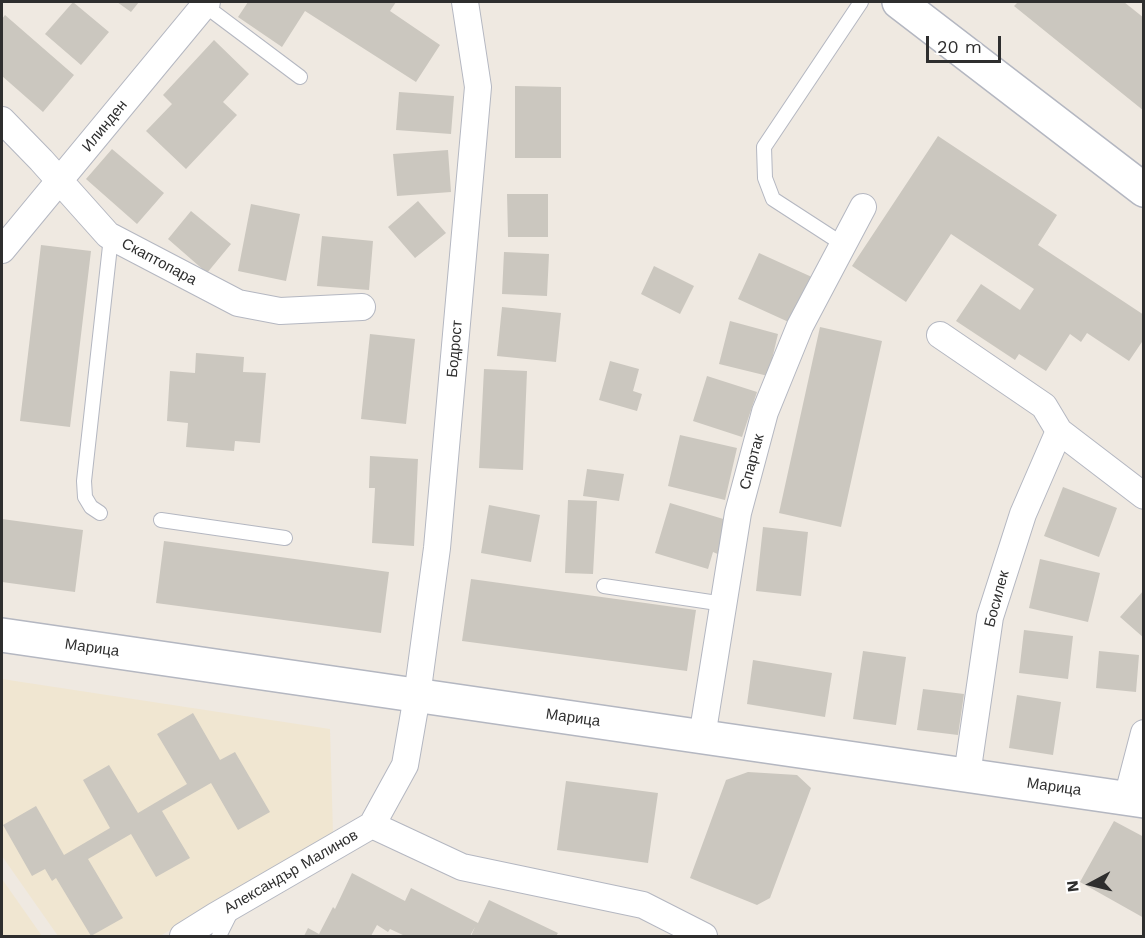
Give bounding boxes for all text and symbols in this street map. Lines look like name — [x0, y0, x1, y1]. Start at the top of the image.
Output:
scale bar — [929, 24, 1004, 62]
text: 20 m — [937, 36, 982, 57]
street label: Илинден — [79, 96, 131, 156]
street label: Скаптопара — [118, 235, 200, 289]
street label: Бодрост — [444, 319, 466, 379]
street label: Спартак — [736, 432, 768, 492]
street label: Босилек — [981, 569, 1013, 629]
street label: Марица — [64, 635, 120, 661]
street label: Марица — [545, 705, 601, 731]
street label: Марица — [1026, 774, 1082, 800]
street label: Александър Малинов — [221, 826, 361, 918]
north arrow — [1061, 854, 1121, 914]
text: N — [1062, 879, 1083, 893]

